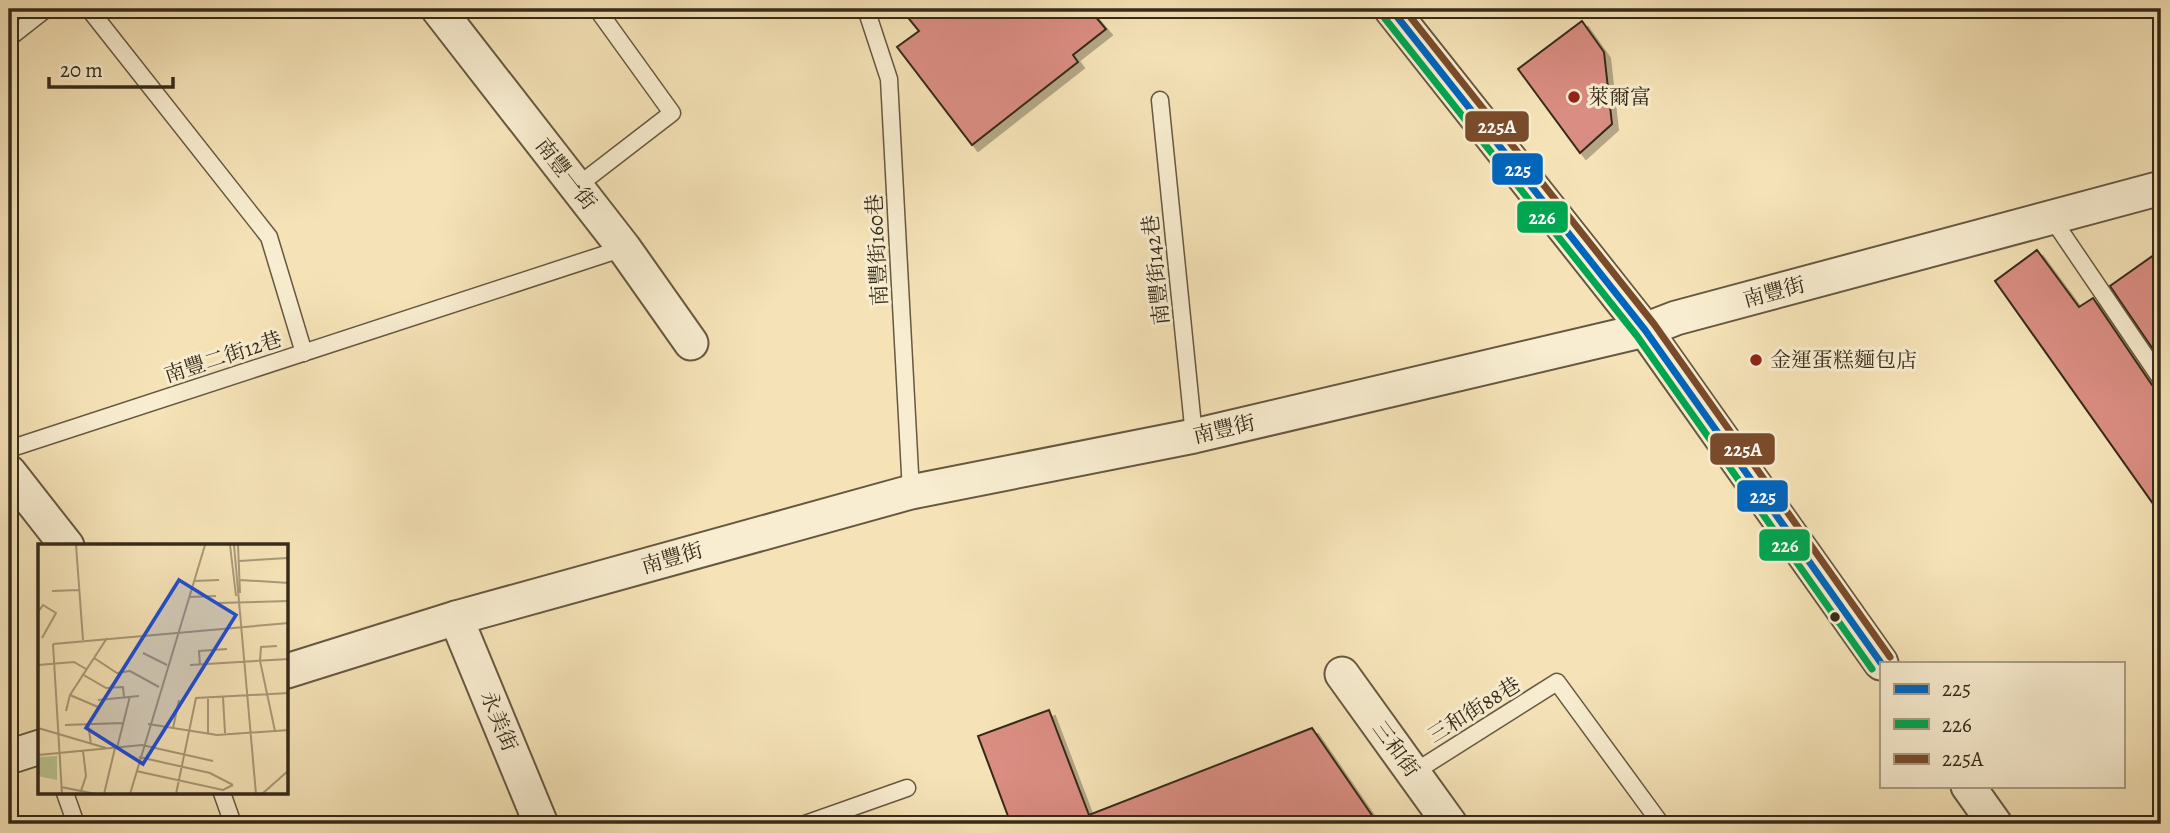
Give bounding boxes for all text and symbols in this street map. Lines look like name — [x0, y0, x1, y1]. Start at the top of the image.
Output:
scale bar — [49, 46, 173, 90]
text: 20 m — [60, 56, 103, 84]
place label: 萊爾富 — [1588, 83, 1651, 111]
marker: 萊爾富 — [1566, 89, 1582, 105]
line badge: 225A — [1464, 110, 1530, 143]
text: 225A — [1478, 114, 1517, 140]
street label: 南豐一街 — [529, 132, 603, 216]
line badge: 225 — [1491, 152, 1544, 186]
text: 225 — [1505, 157, 1531, 183]
street label: 南豐街160巷 — [860, 193, 894, 307]
line badge: 226 — [1516, 200, 1569, 234]
text: 226 — [1528, 205, 1556, 231]
street label: 南豐街142巷 — [1136, 214, 1176, 326]
street label: 南豐街 — [1740, 270, 1808, 314]
street label: 南豐二街12巷 — [161, 325, 285, 389]
place label: 金運蛋糕麵包店 — [1770, 346, 1917, 374]
marker: 金運蛋糕麵包店 — [1748, 352, 1764, 368]
street label: 南豐街 — [1190, 408, 1258, 450]
line badge: 225A — [1709, 432, 1776, 466]
text: 225A — [1724, 437, 1763, 463]
line badge: 225 — [1736, 479, 1789, 513]
text: 225 — [1750, 484, 1776, 510]
line badge: 226 — [1758, 528, 1811, 562]
text: 226 — [1771, 533, 1799, 559]
street label: 南豐街 — [638, 536, 706, 580]
inset map — [38, 544, 289, 794]
unlabelled marker — [1828, 610, 1842, 624]
legend — [1880, 662, 2124, 788]
street label: 三和街88巷 — [1422, 670, 1526, 750]
text: 225 — [1942, 675, 1971, 703]
street label: 永美街 — [474, 687, 524, 755]
text: 226 — [1942, 711, 1972, 739]
street label: 三和街 — [1366, 715, 1426, 783]
text: 225A — [1942, 745, 1984, 773]

